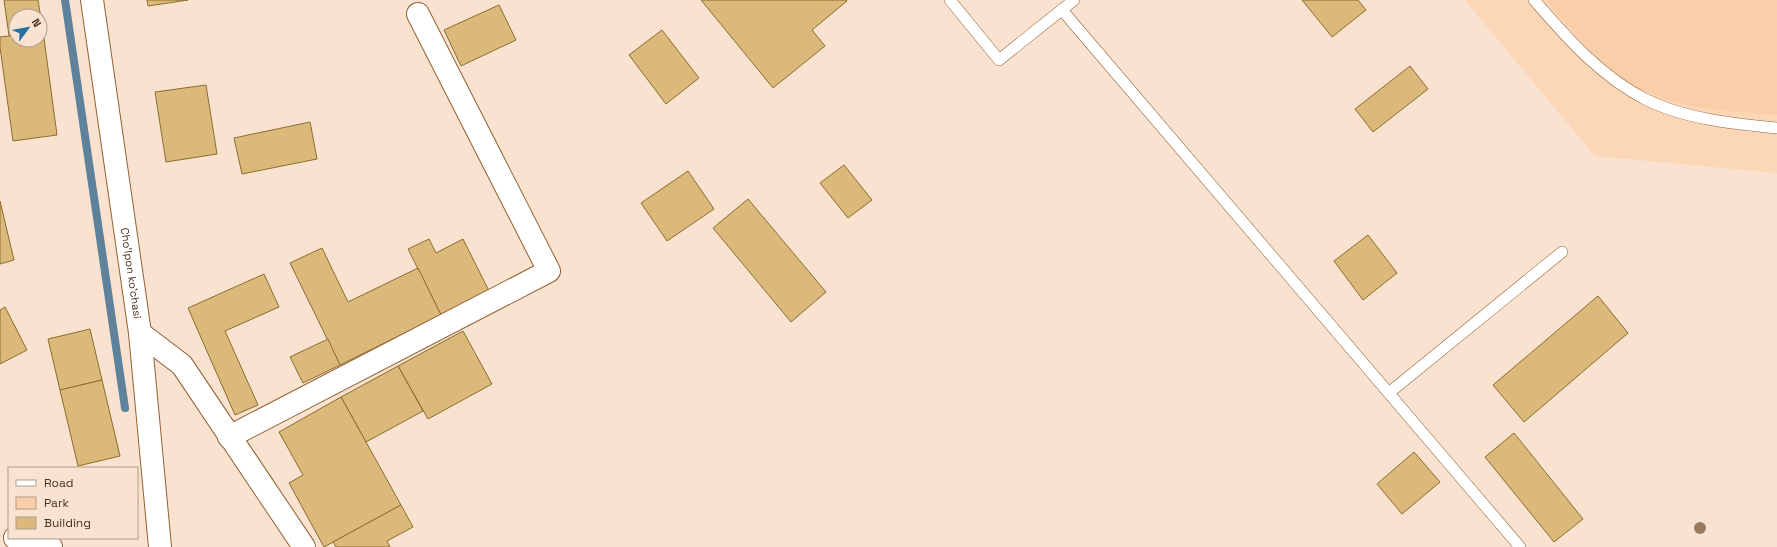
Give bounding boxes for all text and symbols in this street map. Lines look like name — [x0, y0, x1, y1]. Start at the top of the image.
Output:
north arrow — [8, 8, 48, 48]
text: N — [29, 16, 44, 30]
street label: Cho'lpon ko'chasi — [118, 227, 145, 320]
legend — [8, 467, 138, 539]
text: Road — [44, 475, 73, 491]
text: Park — [44, 495, 69, 511]
text: Building — [44, 515, 91, 531]

